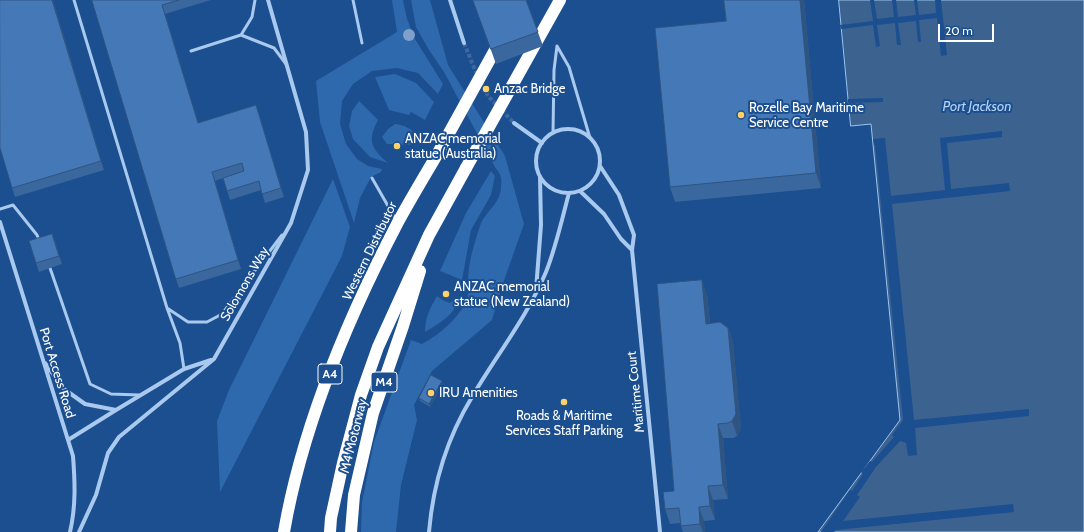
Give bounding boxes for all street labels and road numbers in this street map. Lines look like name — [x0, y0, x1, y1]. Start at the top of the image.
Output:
street label: Western Distributor — [339, 199, 401, 303]
street label: Solomons Way — [217, 244, 273, 324]
street label: Port Access Road — [36, 326, 78, 420]
street label: Maritime Court — [624, 350, 648, 434]
road number: A4 — [318, 364, 342, 384]
road number: M4 — [371, 372, 397, 392]
street label: M4 Motorway — [337, 397, 371, 475]

